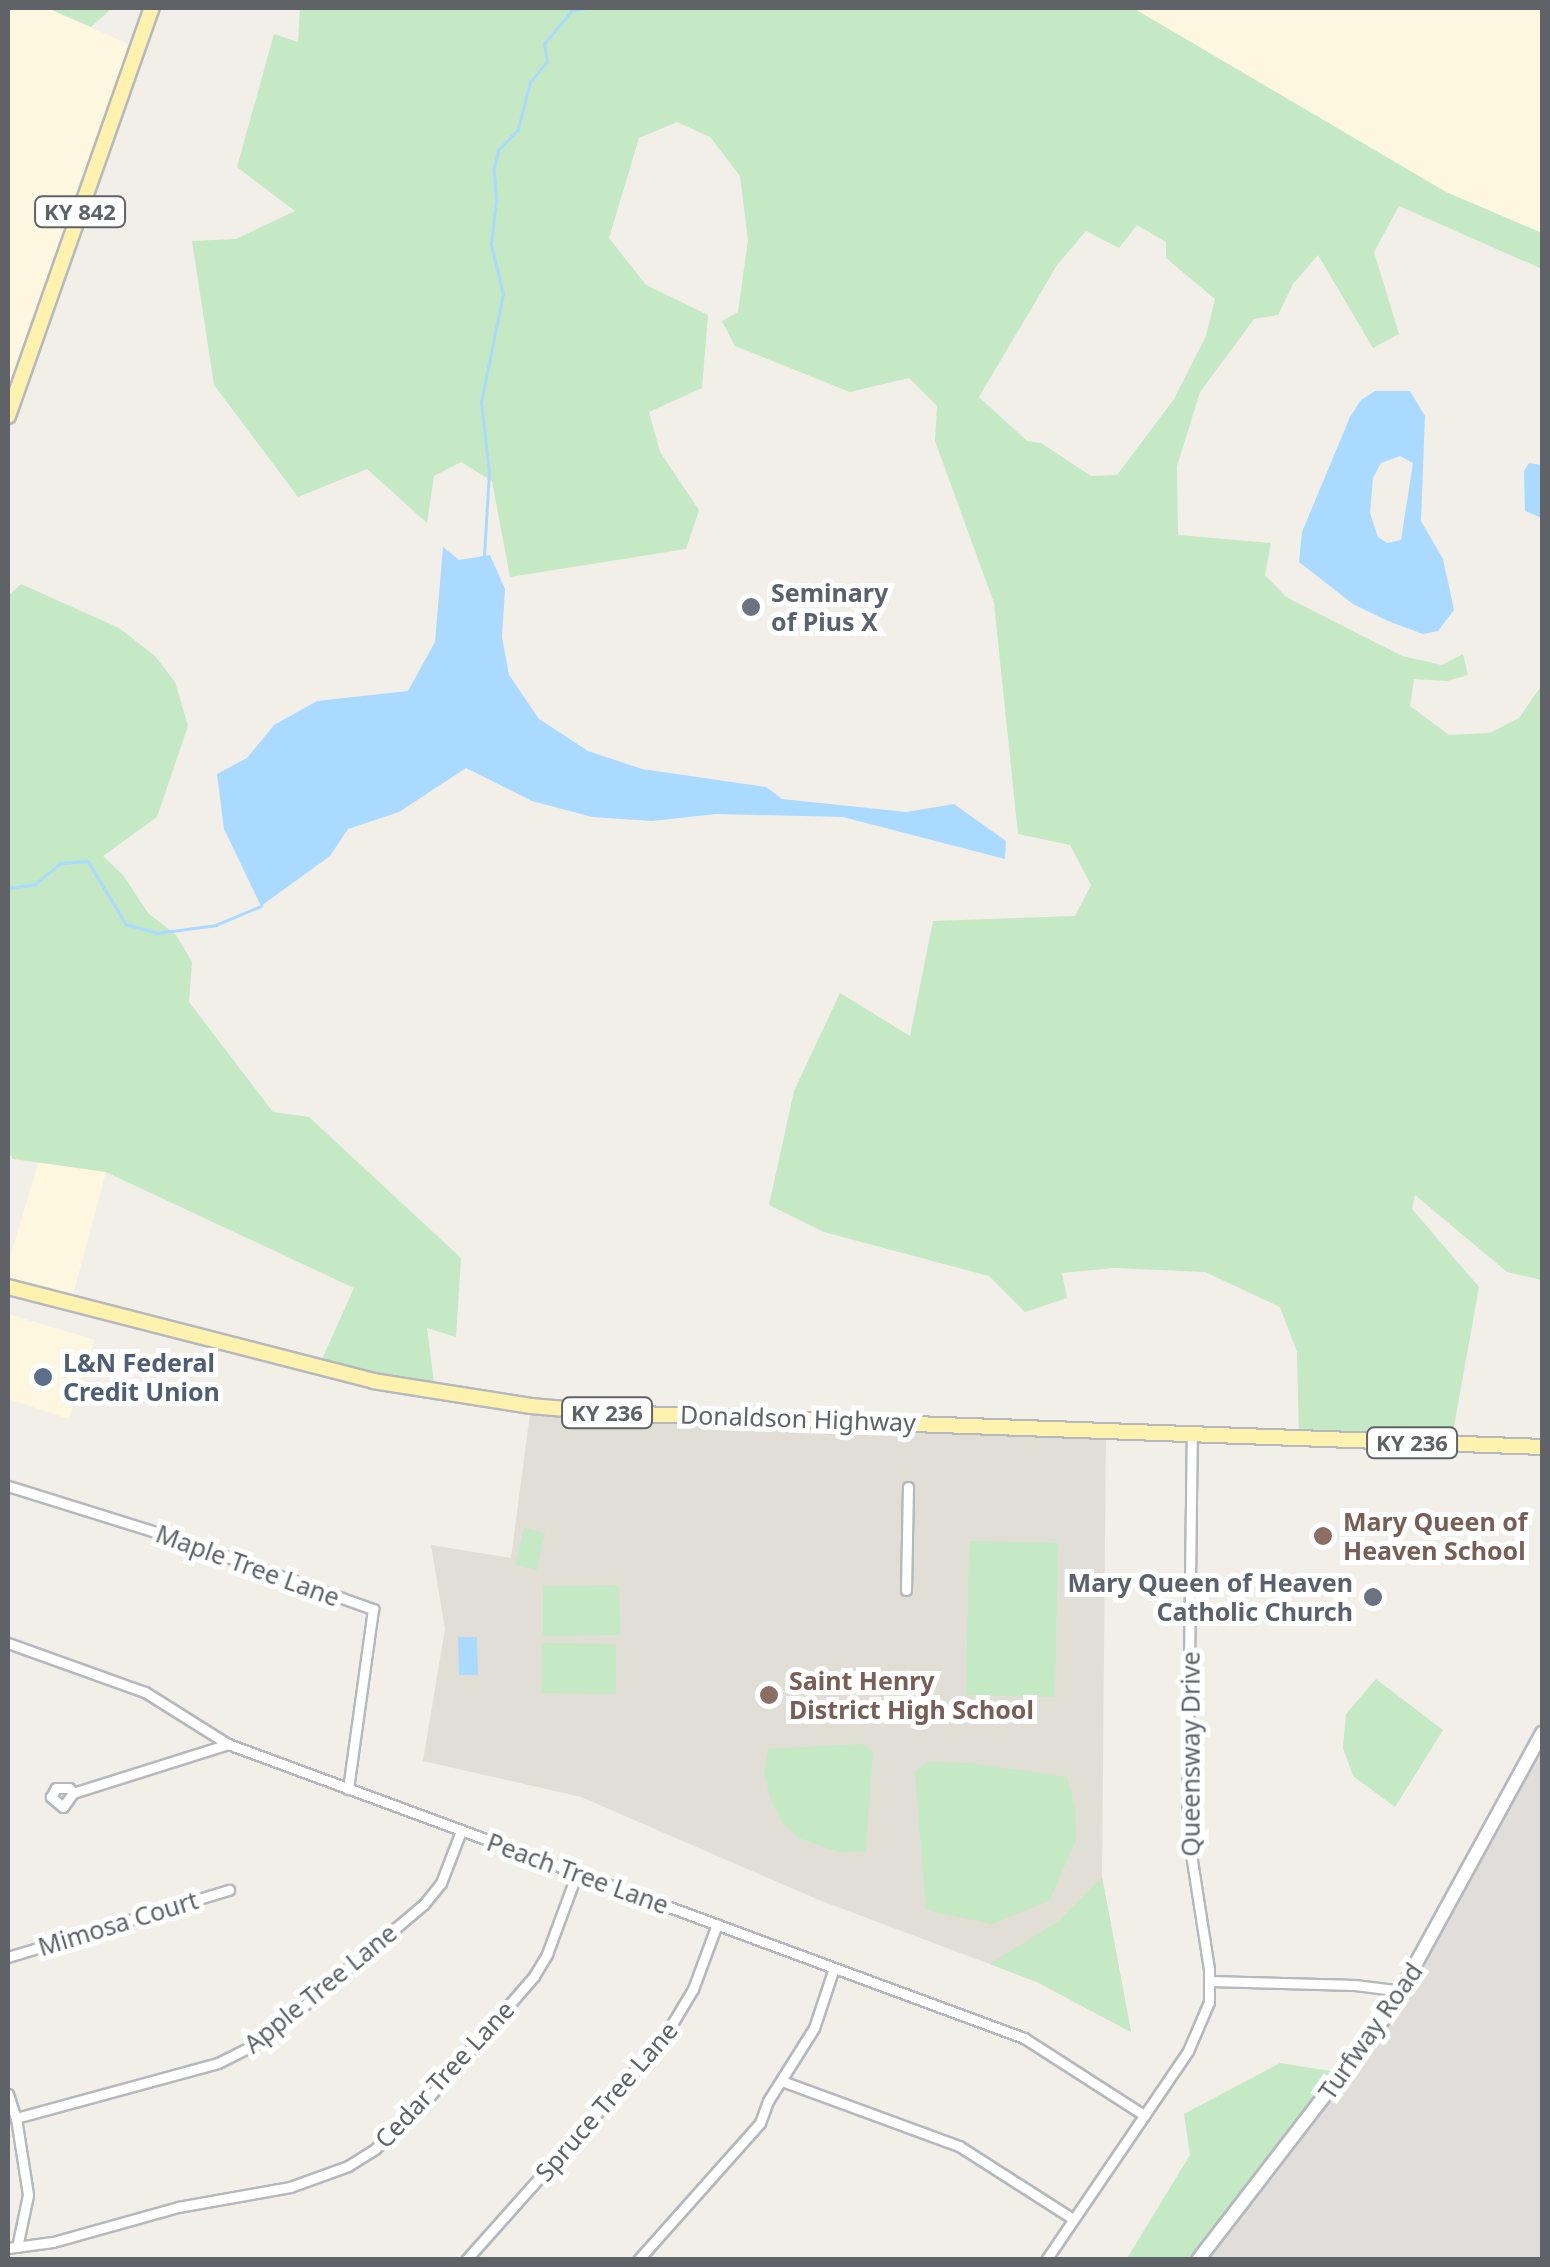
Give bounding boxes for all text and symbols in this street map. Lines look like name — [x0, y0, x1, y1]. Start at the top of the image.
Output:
road number: KY 842 — [32, 195, 128, 229]
place label: Seminary of Pius X — [771, 578, 888, 637]
marker: Seminary of Pius X — [740, 596, 762, 618]
place label: L&N Federal Credit Union — [63, 1348, 220, 1407]
marker: L&N Federal Credit Union — [32, 1366, 54, 1388]
road number: KY 236 — [560, 1396, 654, 1430]
street label: Donaldson Highway — [680, 1399, 916, 1437]
road number: KY 236 — [1364, 1426, 1460, 1460]
place label: Mary Queen of Heaven School — [1343, 1507, 1527, 1566]
street label: Maple Tree Lane — [152, 1518, 344, 1612]
marker: Mary Queen of Heaven School — [1312, 1525, 1334, 1547]
place label: Mary Queen of Heaven Catholic Church — [1068, 1568, 1353, 1627]
marker: Mary Queen of Heaven Catholic Church — [1362, 1586, 1384, 1608]
street label: Queensway Drive — [1175, 1651, 1205, 1857]
place label: Saint Henry District High School — [789, 1666, 1034, 1725]
marker: Saint Henry District High School — [758, 1684, 780, 1706]
street label: Peach Tree Lane — [483, 1826, 673, 1920]
street label: Mimosa Court — [34, 1884, 202, 1962]
street label: Apple Tree Lane — [238, 1917, 402, 2059]
street label: Turfway Road — [1312, 1957, 1428, 2105]
street label: Cedar Tree Lane — [368, 1994, 520, 2154]
street label: Spruce Tree Lane — [529, 2015, 683, 2187]

